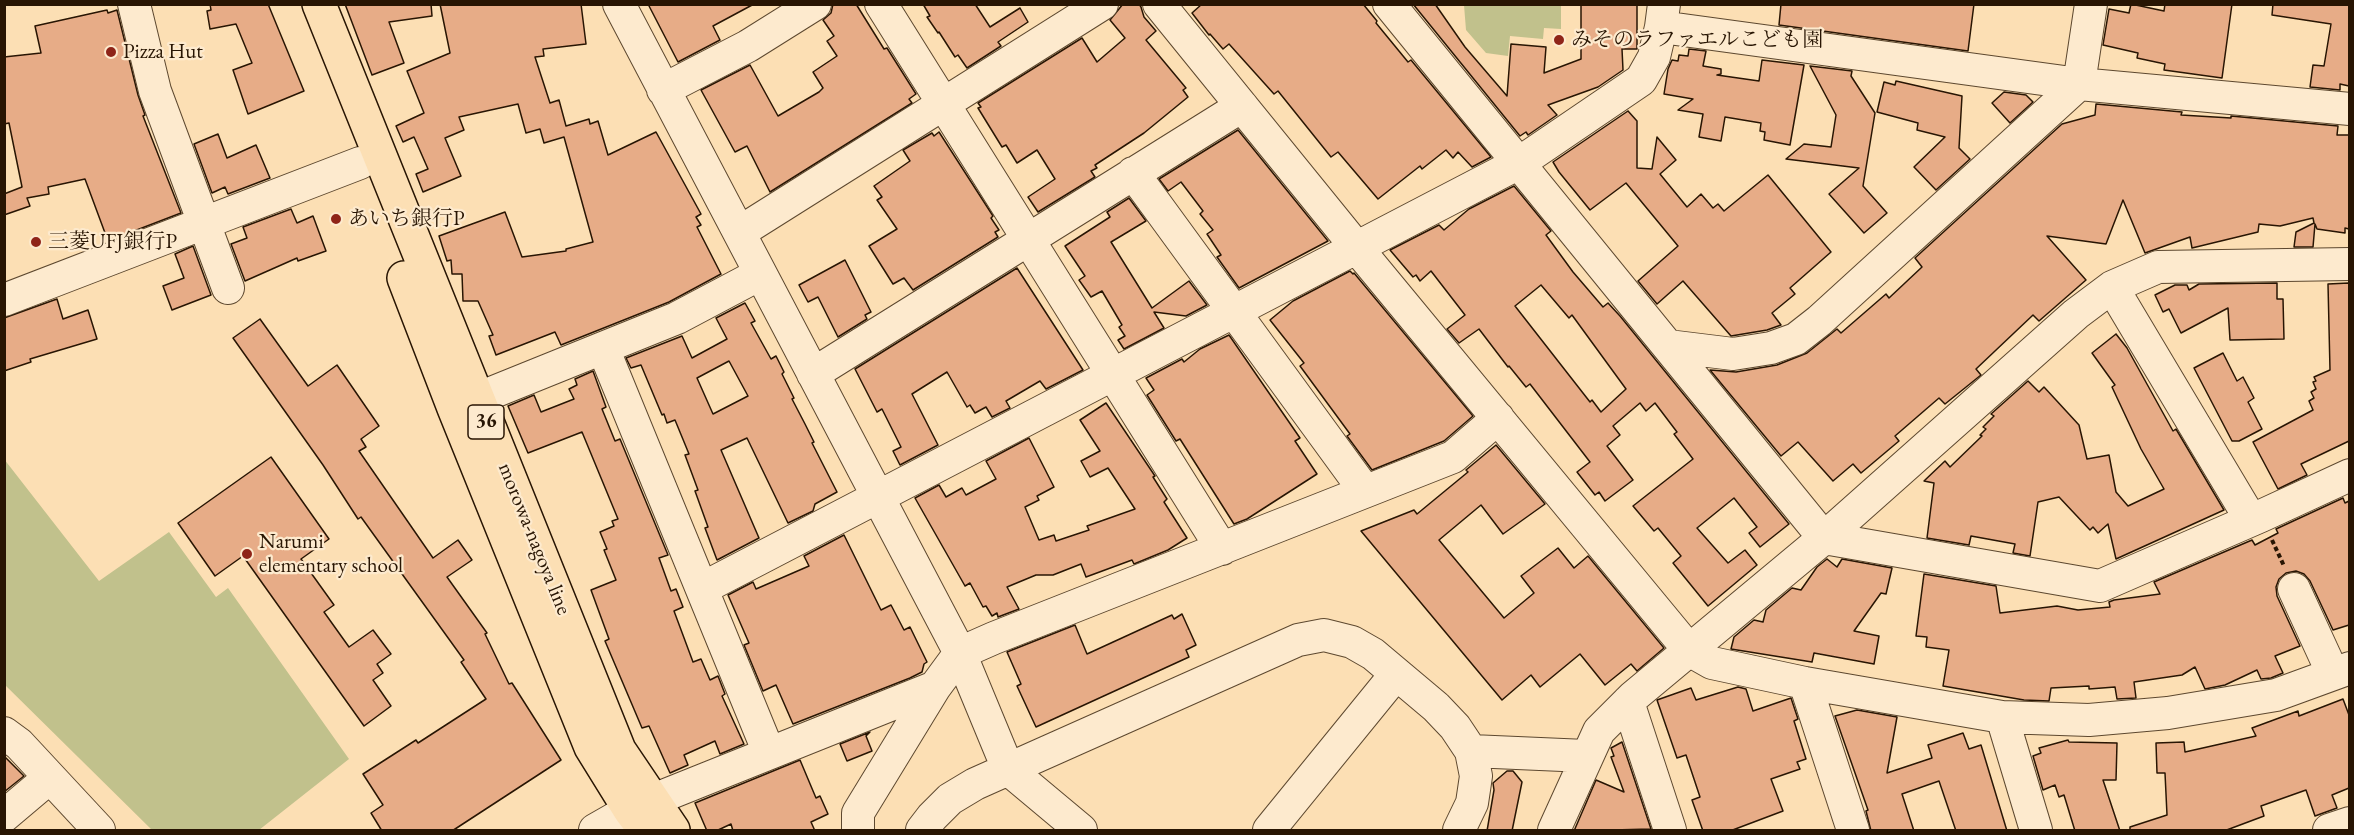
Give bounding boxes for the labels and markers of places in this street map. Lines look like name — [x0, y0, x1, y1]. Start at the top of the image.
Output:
place label: みそのラファエルこども園 — [1571, 27, 1823, 53]
marker: みそのラファエルこども園 — [1552, 33, 1566, 47]
place label: Pizza Hut — [123, 39, 203, 65]
marker: Pizza Hut — [104, 45, 118, 59]
place label: あいち銀行P — [348, 206, 465, 232]
marker: あいち銀行P — [329, 212, 343, 226]
place label: 三菱UFJ銀行P — [48, 229, 177, 255]
marker: 三菱UFJ銀行P — [29, 235, 43, 249]
place label: Narumi elementary school — [259, 529, 403, 579]
marker: Narumi elementary school — [240, 547, 254, 561]

